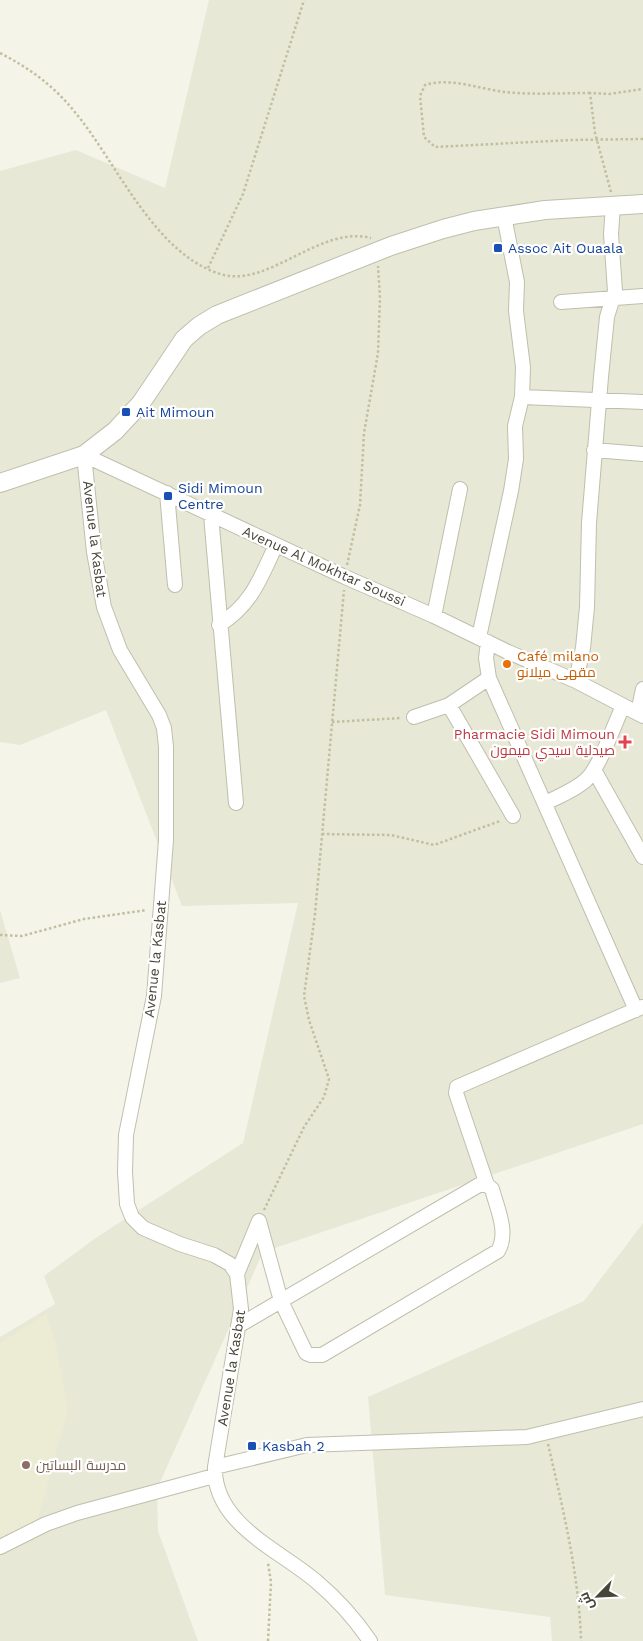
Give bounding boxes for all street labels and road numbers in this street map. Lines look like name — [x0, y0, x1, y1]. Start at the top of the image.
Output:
street label: Avenue la Kasbat — [80, 480, 110, 598]
street label: Avenue Al Mokhtar Soussi — [240, 523, 408, 609]
street label: Avenue la Kasbat — [141, 900, 169, 1018]
street label: Avenue la Kasbat — [214, 1309, 248, 1427]

